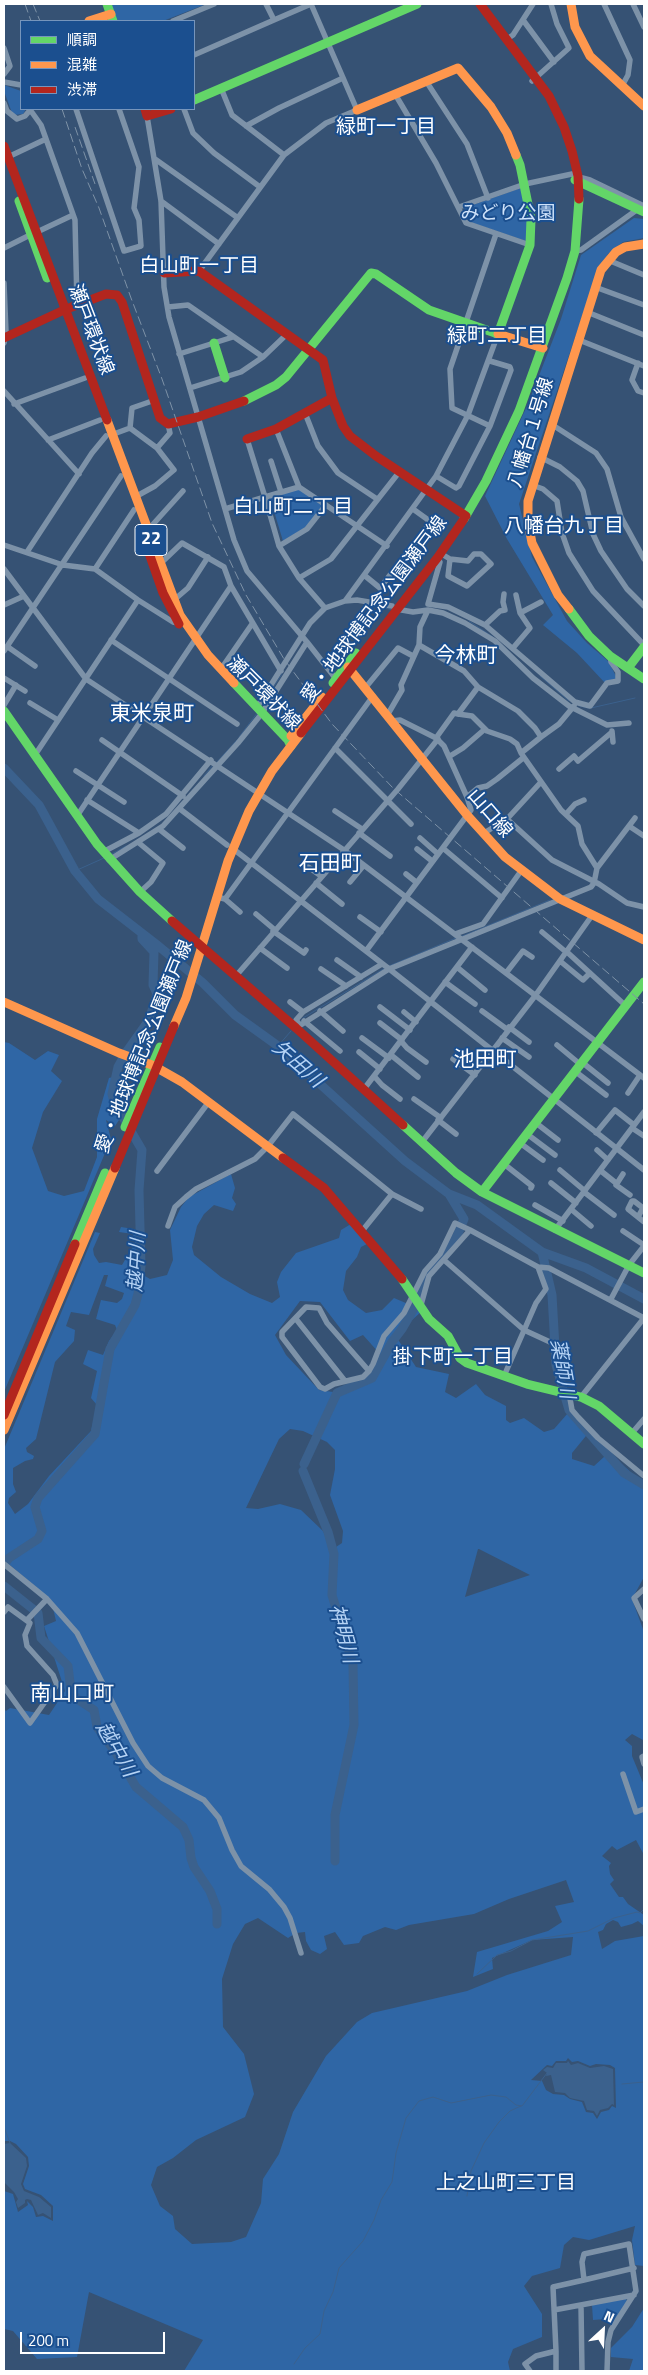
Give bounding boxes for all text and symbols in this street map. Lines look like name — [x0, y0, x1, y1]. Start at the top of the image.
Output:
legend — [20, 20, 195, 110]
text: 順調 — [67, 28, 97, 51]
text: 混雑 — [67, 53, 97, 76]
text: 渋滞 — [67, 78, 97, 101]
district label: 緑町一丁目 — [336, 116, 436, 140]
park label: みどり公園 — [461, 203, 555, 225]
district label: 白山町一丁目 — [139, 255, 259, 279]
street label: 瀬戸環状線 — [62, 282, 118, 378]
district label: 緑町二丁目 — [447, 325, 547, 349]
street label: 八幡台１号線 — [504, 375, 560, 491]
district label: 白山町二丁目 — [233, 496, 353, 520]
street label: 愛・地球博記念公園瀬戸線 — [297, 512, 453, 708]
district label: 八幡台九丁目 — [504, 515, 624, 539]
road number: 22 — [135, 524, 167, 556]
district label: 今林町 — [435, 644, 497, 670]
street label: 瀬戸環状線 — [221, 652, 305, 736]
district label: 東米泉町 — [110, 702, 194, 728]
street label: 山口線 — [462, 785, 516, 843]
district label: 石田町 — [299, 852, 361, 878]
street label: 愛・地球博記念公園瀬戸線 — [92, 937, 198, 1157]
water label: 矢田川 — [266, 1036, 328, 1094]
district label: 池田町 — [454, 1048, 516, 1074]
water label: 越中川 — [124, 1231, 152, 1293]
water label: 薬師川 — [544, 1337, 578, 1401]
district label: 掛下町一丁目 — [393, 1346, 513, 1370]
water label: 神明川 — [323, 1602, 361, 1666]
district label: 南山口町 — [30, 1682, 114, 1708]
water label: 越中川 — [90, 1718, 140, 1782]
district label: 上之山町三丁目 — [436, 2172, 576, 2196]
text: N — [601, 2304, 618, 2328]
north arrow — [578, 2305, 628, 2355]
scale bar — [22, 2322, 168, 2354]
text: 200 m — [28, 2329, 69, 2352]

